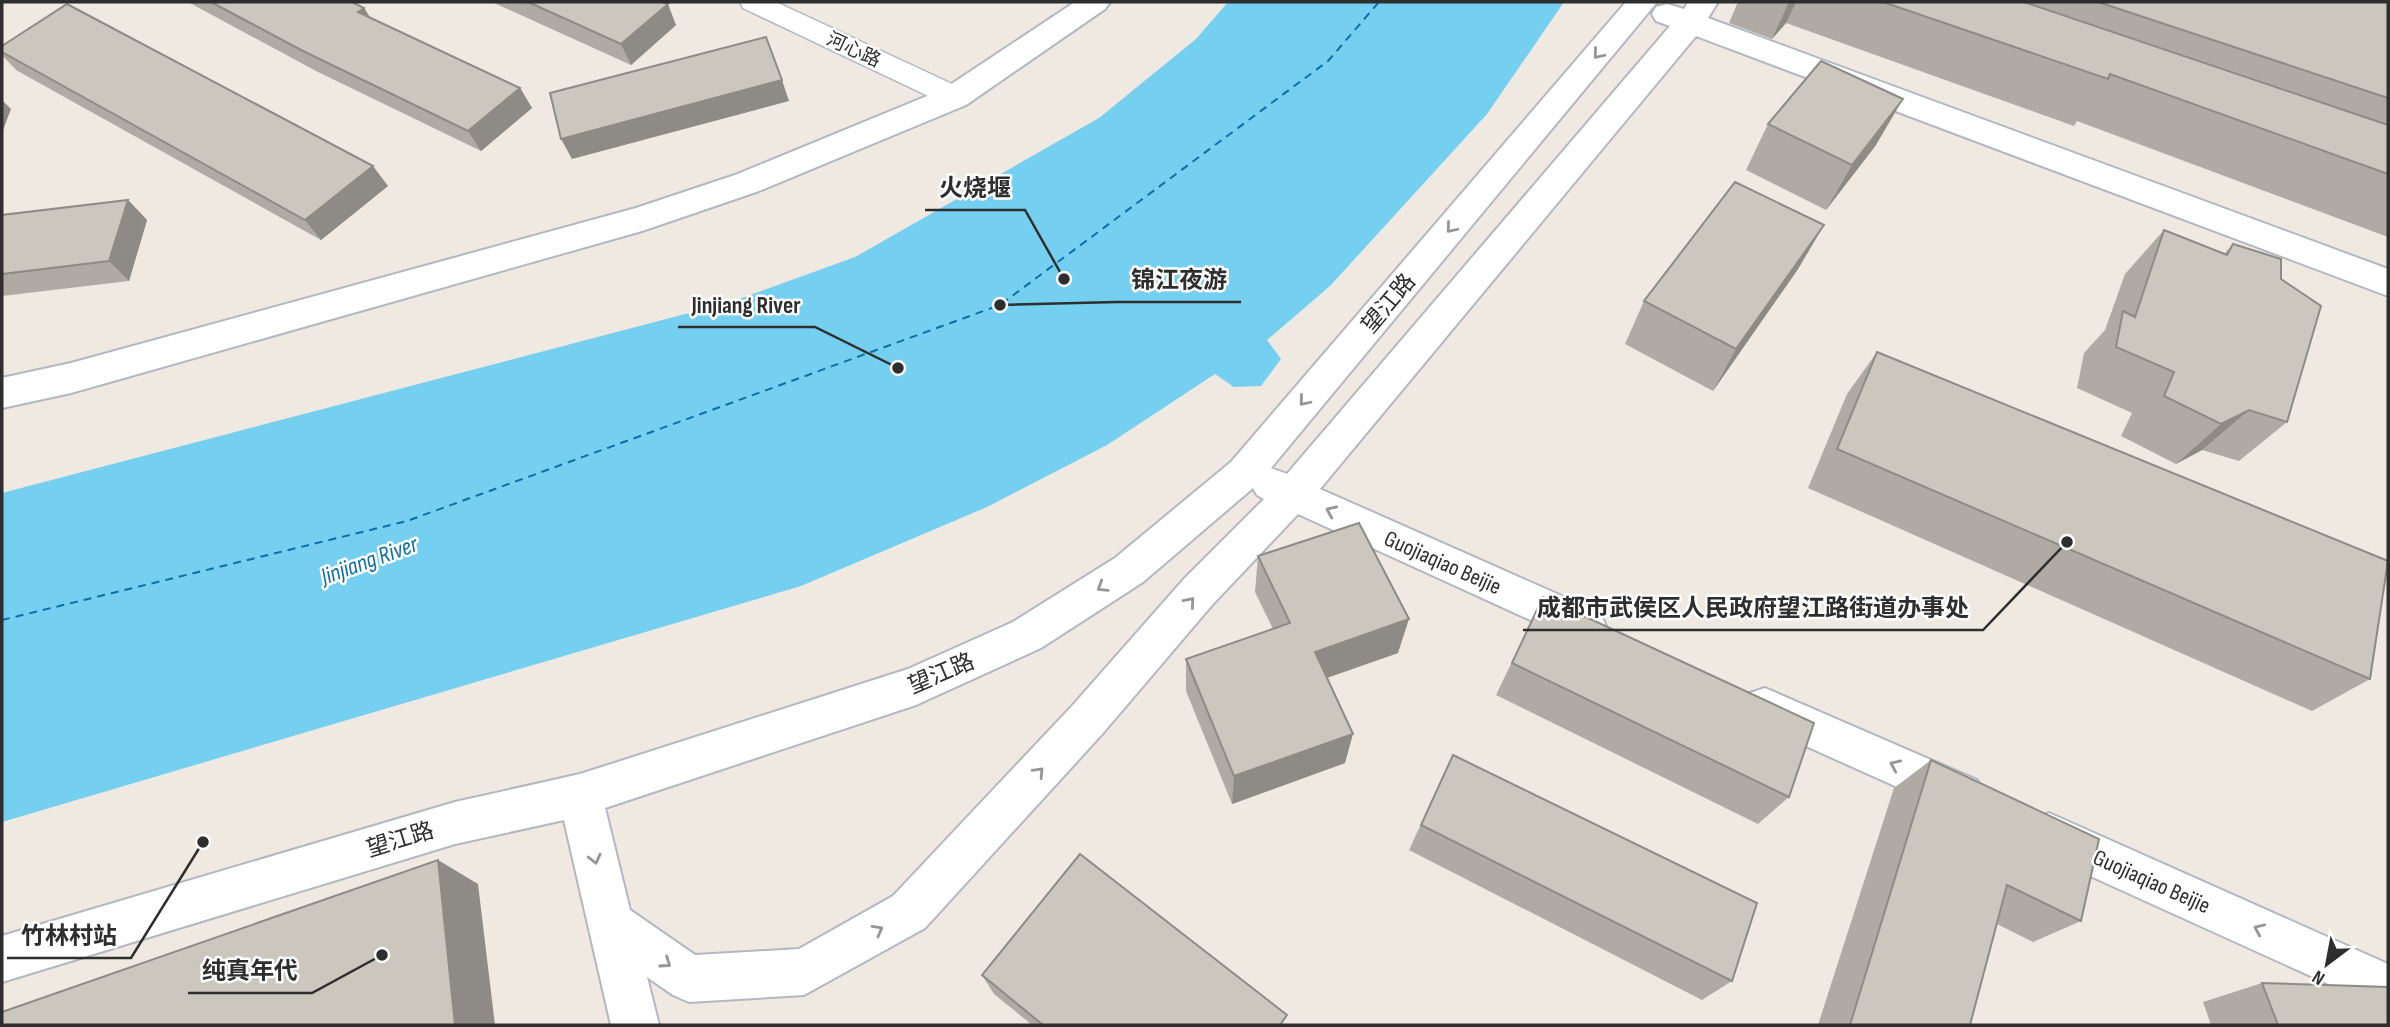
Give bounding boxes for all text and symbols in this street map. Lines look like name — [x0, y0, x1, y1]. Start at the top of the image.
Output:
street label: 河心路 — [823, 28, 884, 73]
one-way arrow — [1594, 46, 1606, 59]
callout: 火烧堰 — [925, 165, 1025, 210]
text: 火烧堰 — [939, 174, 1011, 203]
one-way arrow — [1447, 219, 1459, 232]
callout: 锦江夜游 — [1117, 257, 1241, 302]
text: 锦江夜游 — [1131, 266, 1227, 295]
street label: 望江路 — [1356, 268, 1422, 339]
callout: Jinjiang River — [678, 282, 815, 327]
text: Jinjiang River — [690, 291, 801, 320]
one-way arrow — [1300, 393, 1312, 406]
one-way arrow — [1325, 505, 1338, 519]
street label: Guojiaqiao Beijie — [1380, 525, 1505, 601]
water label: Jinjiang River — [315, 529, 423, 592]
one-way arrow — [1096, 579, 1109, 592]
callout: 成都市武侯区人民政府望江路街道办事处 — [1523, 585, 1983, 630]
text: 成都市武侯区人民政府望江路街道办事处 — [1537, 594, 1969, 623]
one-way arrow — [1182, 597, 1194, 610]
street label: 望江路 — [904, 648, 979, 700]
one-way arrow — [1890, 759, 1902, 773]
one-way arrow — [1031, 767, 1043, 780]
street label: 望江路 — [363, 816, 437, 863]
street label: Guojiaqiao Beijie — [2089, 844, 2214, 920]
one-way arrow — [587, 853, 601, 865]
callout: 竹林村站 — [7, 913, 131, 958]
text: 竹林村站 — [21, 922, 117, 951]
one-way arrow — [2254, 923, 2266, 937]
one-way arrow — [870, 925, 883, 938]
north arrow — [2292, 929, 2362, 999]
callout: 纯真年代 — [188, 948, 312, 993]
one-way arrow — [658, 955, 671, 967]
text: 纯真年代 — [202, 957, 298, 986]
text: N — [2308, 965, 2329, 990]

